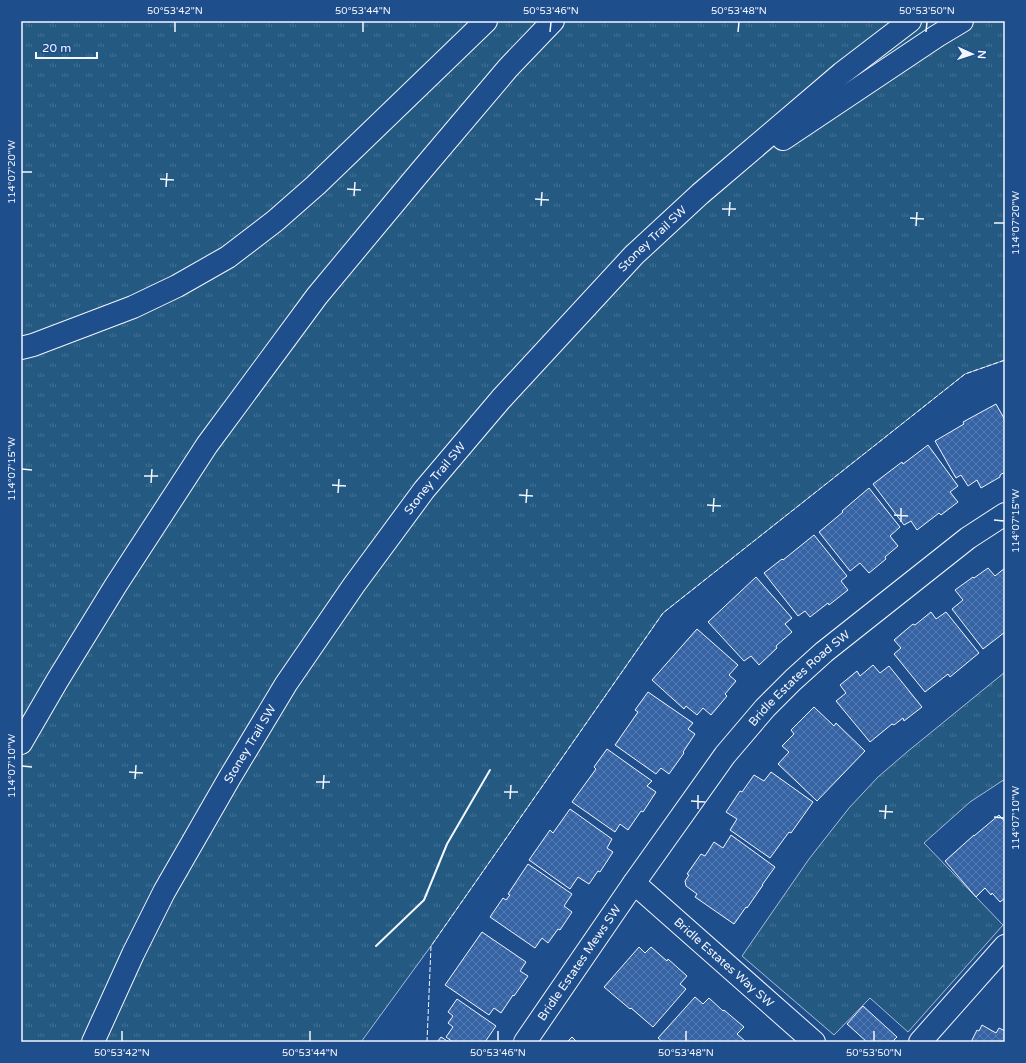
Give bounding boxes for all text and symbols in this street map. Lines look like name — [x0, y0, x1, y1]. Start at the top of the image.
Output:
text: 50°53'42"N — [147, 5, 203, 17]
text: 50°53'44"N — [335, 5, 391, 17]
text: 50°53'46"N — [523, 5, 579, 17]
text: 50°53'48"N — [711, 5, 767, 17]
text: 50°53'50"N — [899, 5, 955, 17]
scale bar — [36, 34, 97, 60]
north arrow — [952, 34, 992, 74]
text: 20 m — [42, 41, 71, 55]
text: N — [975, 50, 988, 59]
text: 114°07'20"W — [6, 140, 18, 204]
text: 114°07'20"W — [1010, 191, 1022, 255]
street label: Stoney Trail SW — [615, 203, 690, 274]
text: 114°07'15"W — [6, 437, 18, 501]
street label: Stoney Trail SW — [401, 439, 468, 517]
text: 114°07'15"W — [1010, 489, 1022, 553]
street label: Bridle Estates Road SW — [746, 627, 853, 729]
street label: Stoney Trail SW — [221, 702, 279, 786]
text: 114°07'10"W — [6, 734, 18, 798]
text: 114°07'10"W — [1010, 786, 1022, 850]
street label: Bridle Estates Mews SW — [535, 902, 624, 1023]
street label: Bridle Estates Way SW — [671, 915, 777, 1010]
text: 50°53'42"N — [94, 1047, 150, 1059]
text: 50°53'44"N — [282, 1047, 338, 1059]
text: 50°53'46"N — [470, 1047, 526, 1059]
text: 50°53'48"N — [658, 1047, 714, 1059]
text: 50°53'50"N — [846, 1047, 902, 1059]

